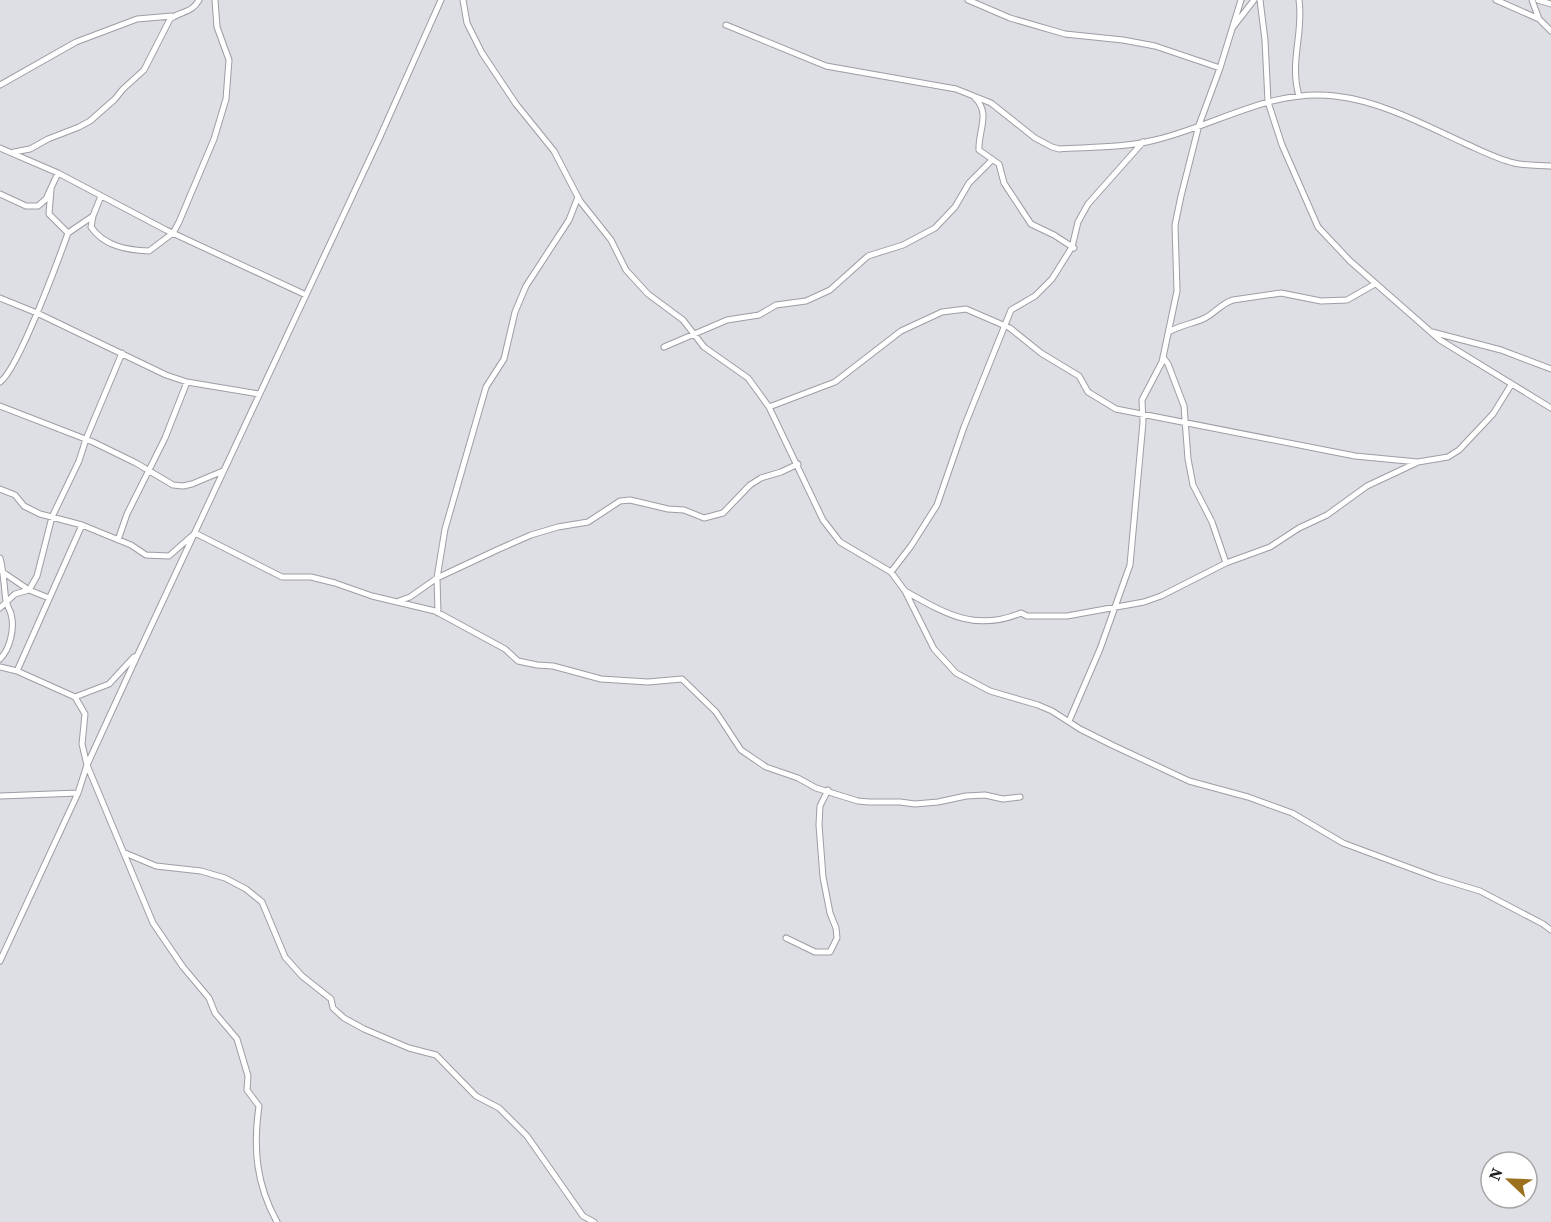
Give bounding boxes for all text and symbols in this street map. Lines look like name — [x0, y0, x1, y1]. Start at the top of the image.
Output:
north arrow — [1479, 1150, 1539, 1210]
text: N — [1483, 1164, 1508, 1184]

